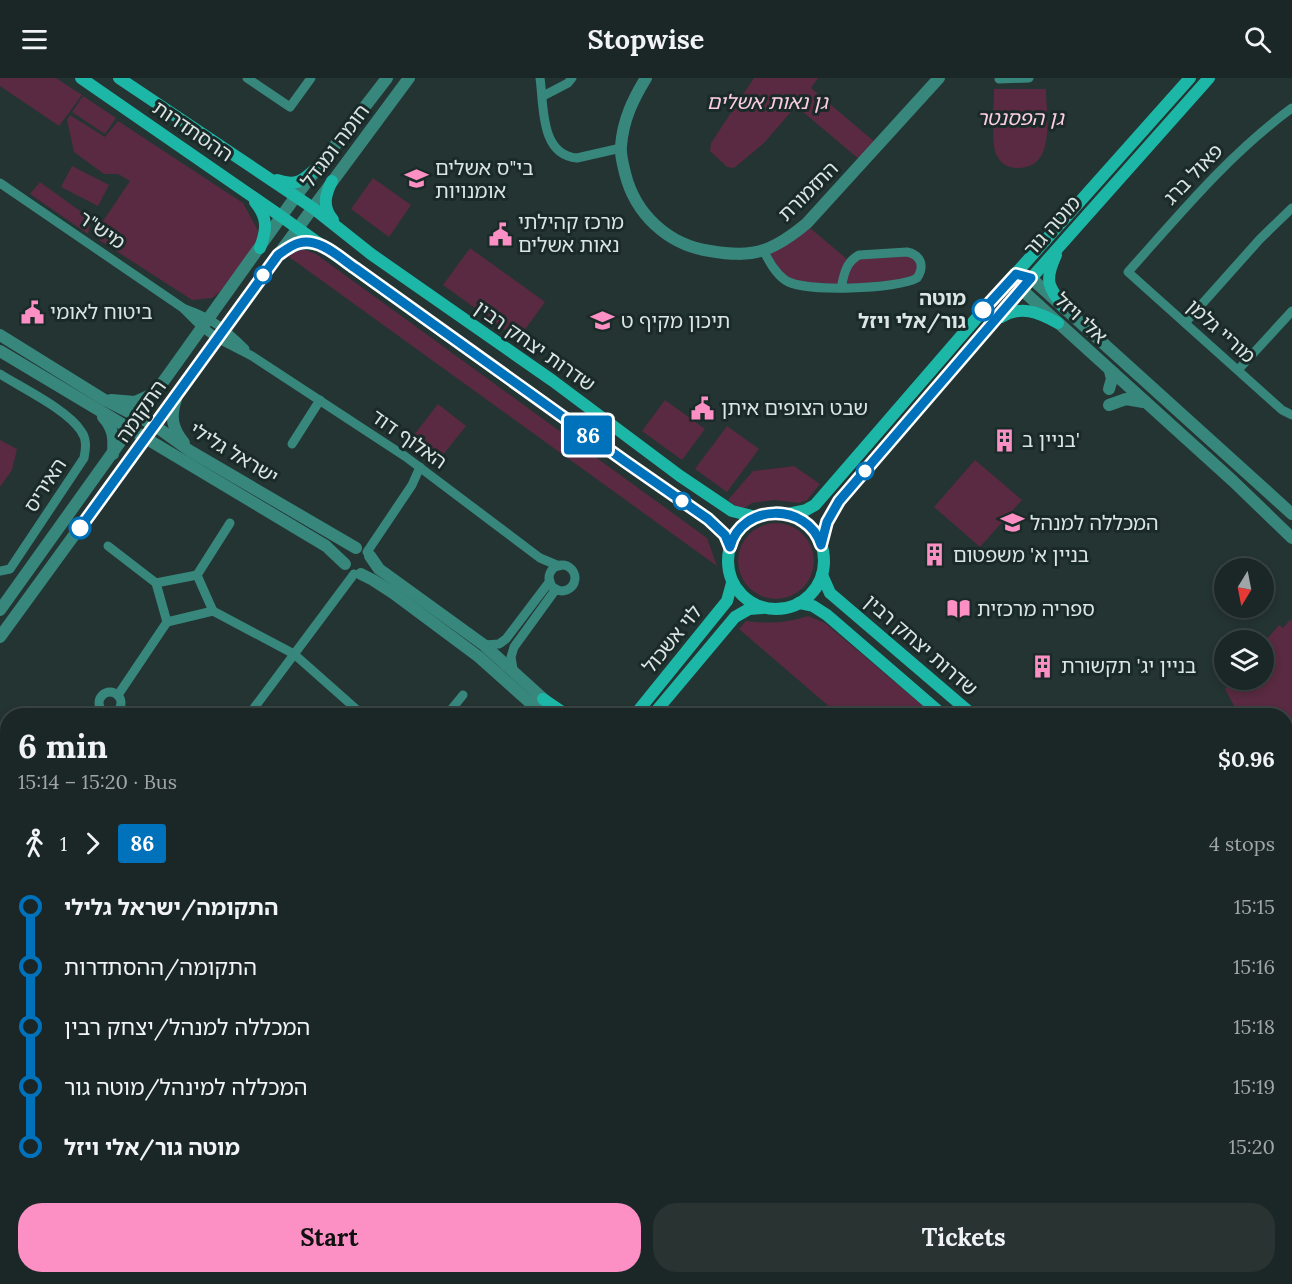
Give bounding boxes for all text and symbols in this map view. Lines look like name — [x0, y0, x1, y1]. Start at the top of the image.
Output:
text: Stopwise — [588, 22, 704, 56]
icon: menu — [18, 23, 51, 56]
icon: search — [1241, 23, 1274, 56]
park label: גן נאות אשלים — [707, 89, 829, 114]
street label: ההסתדרות — [149, 95, 238, 166]
street label: חומה ומגדל — [295, 99, 374, 192]
park label: גן הפסנטר — [977, 105, 1065, 130]
street label: פאול ברג — [1158, 138, 1228, 209]
place label: בי"ס אשלים אומנויות — [435, 155, 534, 203]
street label: התזמורת — [772, 155, 843, 226]
school or university icon: בי"ס אשלים אומנויות — [404, 166, 430, 192]
street label: מוטה גור — [1018, 190, 1085, 261]
street label: מיש"ר — [74, 205, 130, 254]
place label: מרכז קהילתי נאות אשלים — [518, 209, 624, 257]
public building icon: מרכז קהילתי נאות אשלים — [487, 221, 513, 247]
unlabelled marker — [254, 266, 272, 284]
place label: מוטה גור/אלי ויזל — [858, 285, 966, 334]
street label: אלי ויזל — [1050, 287, 1113, 348]
street label: מוריי גלמן — [1182, 293, 1261, 368]
street label: שדרות יצחק רבין — [470, 295, 601, 396]
public building icon: ביטוח לאומי — [19, 299, 45, 325]
place label: ביטוח לאומי — [50, 299, 153, 324]
marker: מוטה גור/אלי ויזל — [972, 299, 994, 321]
school or university icon: תיכון מקיף ט — [590, 308, 616, 334]
place label: תיכון מקיף ט — [621, 308, 730, 333]
street label: התקומה — [110, 375, 171, 447]
public building icon: שבט הצופים איתן — [690, 395, 716, 421]
place label: שבט הצופים איתן — [721, 395, 868, 420]
street label: האלוף דוד — [367, 403, 452, 474]
street label: ישראל גלילי — [185, 416, 283, 489]
line badge: 86 — [561, 416, 615, 454]
text: 86 — [576, 422, 600, 449]
building icon: בניין ב' — [991, 427, 1017, 453]
place label: בניין ב' — [1022, 427, 1080, 452]
street label: האיריס — [18, 453, 71, 516]
unlabelled marker — [856, 462, 874, 480]
unlabelled marker — [673, 492, 691, 510]
school or university icon: המכללה למנהל — [999, 510, 1025, 536]
place label: המכללה למנהל — [1030, 510, 1159, 535]
unlabelled marker — [69, 517, 91, 539]
building icon: בניין א' משפטום — [922, 542, 948, 568]
place label: בניין א' משפטום — [953, 542, 1089, 567]
north arrow — [1214, 558, 1274, 618]
map controls — [1214, 558, 1274, 690]
street label: שדרות יצחק רבין — [860, 589, 983, 701]
library icon: ספריה מרכזית — [946, 596, 972, 622]
place label: ספריה מרכזית — [977, 596, 1095, 621]
street label: לוי אשכול — [636, 599, 707, 678]
button: layers — [1214, 630, 1274, 690]
building icon: בניין יג' תקשורת — [1030, 653, 1056, 679]
place label: בניין יג' תקשורת — [1061, 653, 1197, 678]
text: 6 min — [18, 725, 108, 767]
text: $0.96 — [1218, 745, 1275, 773]
text: 15:14 – 15:20 · Bus — [18, 769, 177, 794]
icon: walk — [18, 827, 51, 860]
icon: forward — [76, 827, 109, 860]
text: 86 — [130, 830, 154, 857]
text: 1 — [60, 831, 67, 856]
text: 4 stops — [1209, 831, 1275, 856]
text: התקומה/ישראל גלילי — [64, 893, 278, 921]
text: 15:15 — [1234, 894, 1275, 919]
text: התקומה/ההסתדרות — [64, 953, 257, 981]
text: 15:16 — [1233, 954, 1275, 979]
text: המכללה למנהל/יצחק רבין — [64, 1013, 310, 1041]
text: 15:18 — [1233, 1014, 1275, 1039]
text: המכללה למינהל/מוטה גור — [64, 1073, 307, 1101]
text: 15:19 — [1233, 1074, 1275, 1099]
text: מוטה גור/אלי ויזל — [64, 1133, 240, 1161]
text: 15:20 — [1229, 1134, 1275, 1159]
button: Start — [18, 1203, 641, 1272]
button: Tickets — [653, 1203, 1275, 1272]

